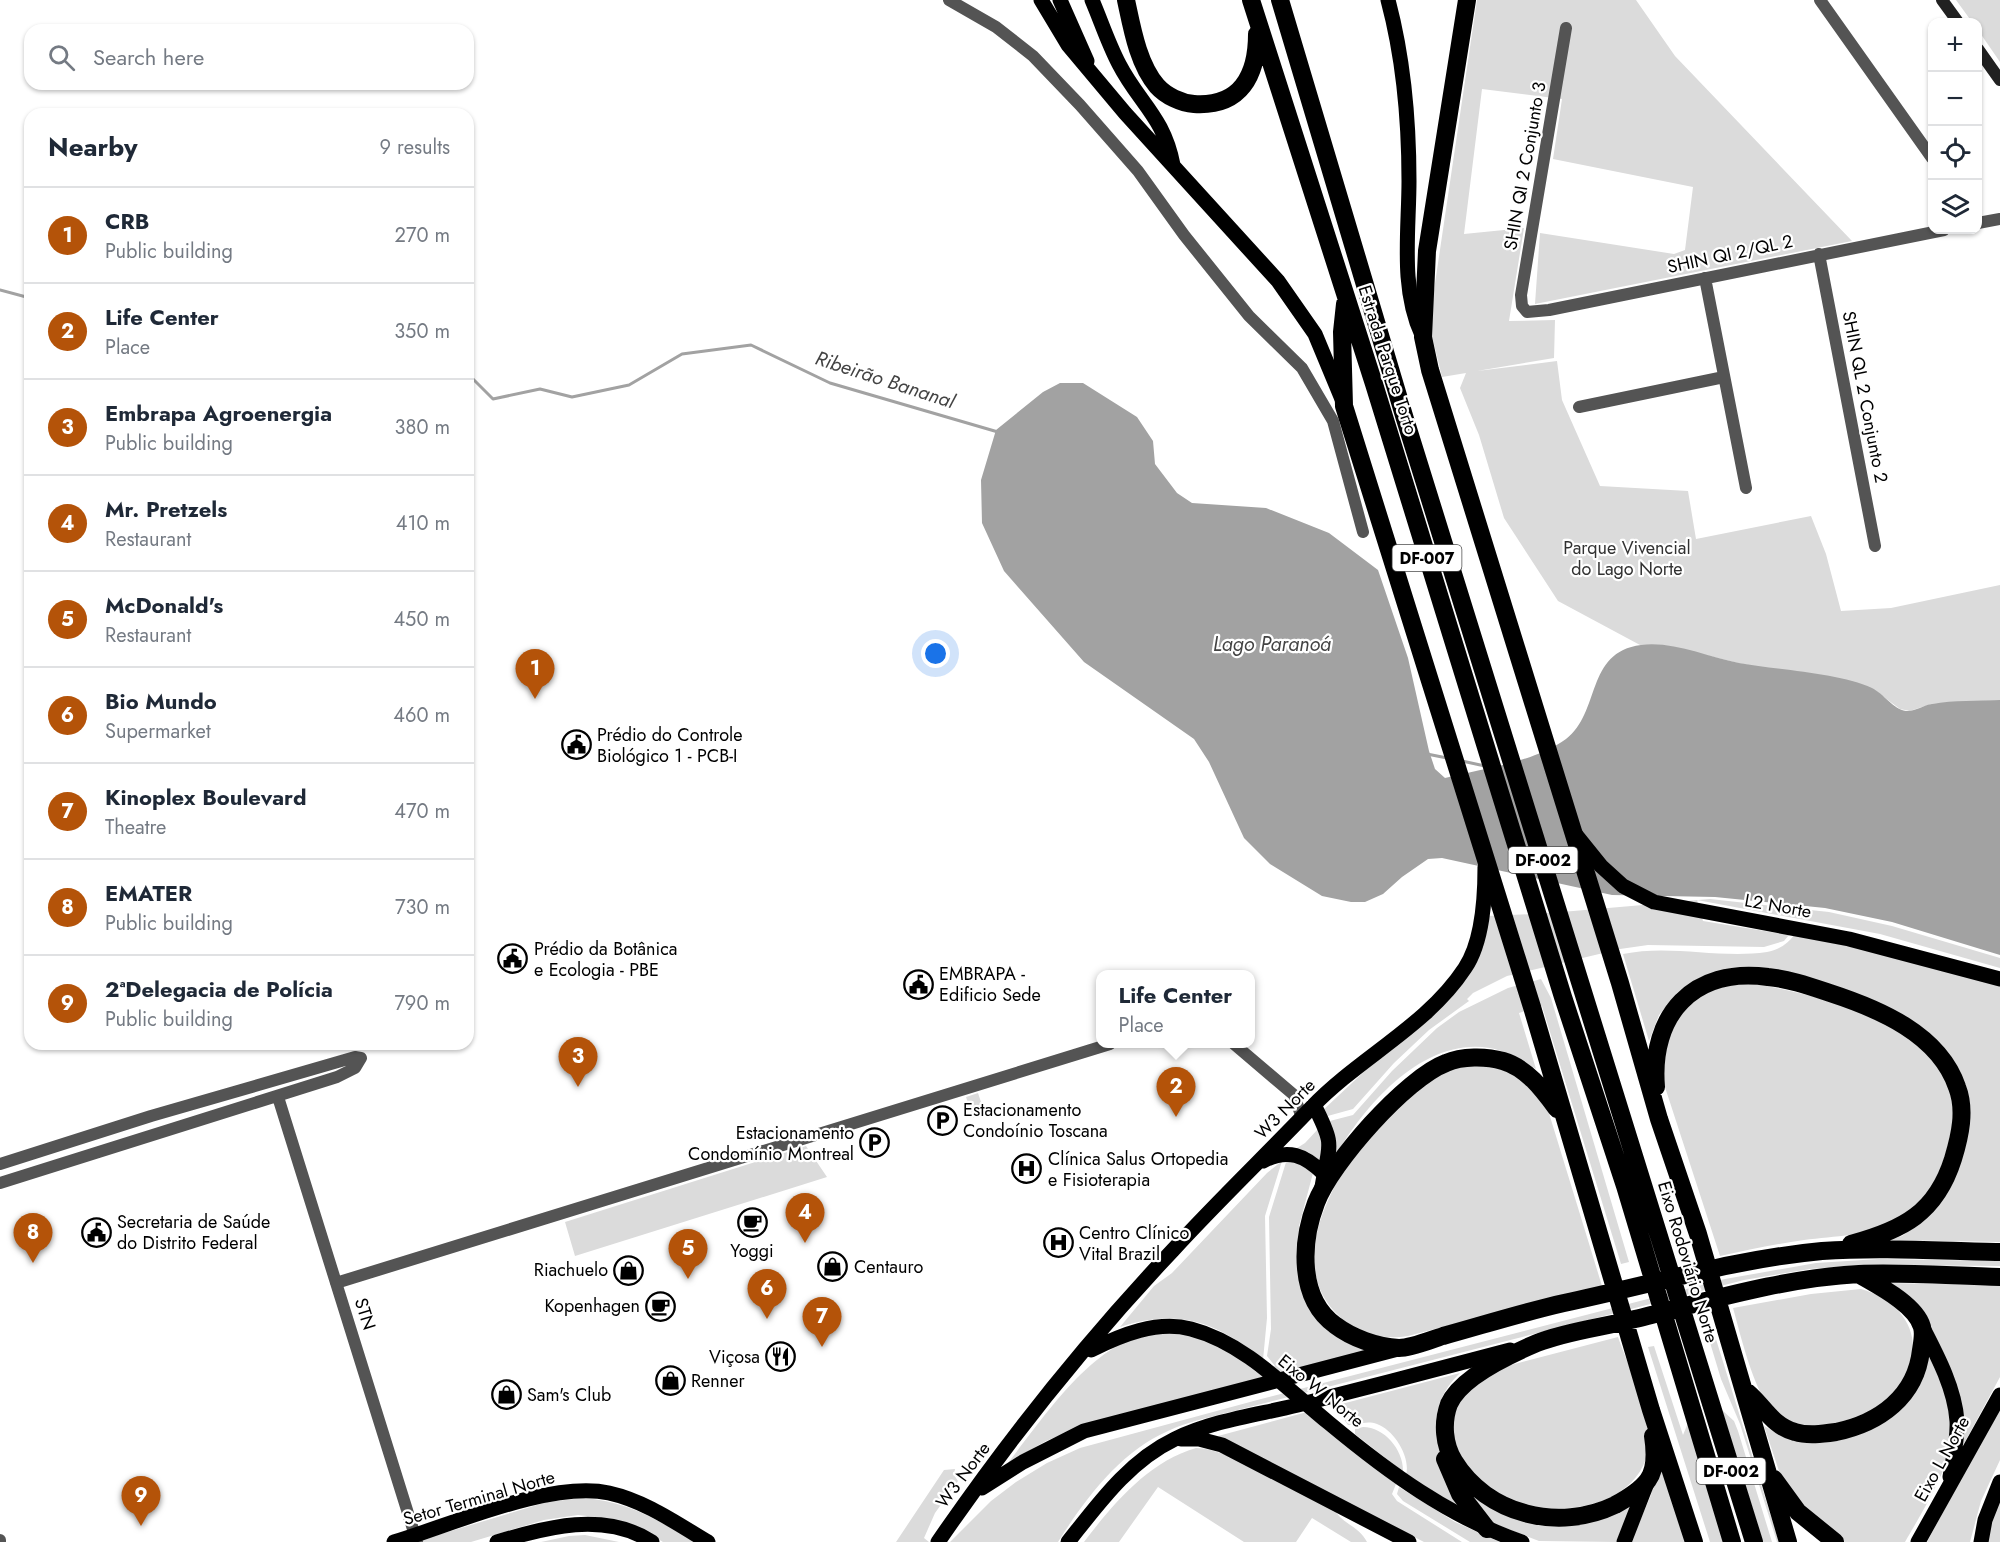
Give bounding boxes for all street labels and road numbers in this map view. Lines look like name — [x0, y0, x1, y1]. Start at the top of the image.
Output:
street label: SHIN QI 2 Conjunto 3 — [1497, 80, 1553, 252]
street label: SHIN QI 2/QL 2 — [1665, 228, 1795, 280]
street label: Estrada Parque Torto — [1352, 282, 1424, 438]
street label: SHIN QL 2 Conjunto 2 — [1836, 309, 1894, 485]
road number: DF-007 — [1392, 545, 1462, 571]
road number: DF-002 — [1508, 847, 1578, 873]
street label: L2 Norte — [1743, 887, 1813, 925]
street label: W3 Norte — [1249, 1073, 1321, 1145]
street label: Eixo Rodoviário Norte — [1651, 1178, 1725, 1346]
street label: STN — [348, 1295, 382, 1333]
street label: Eixo W Norte — [1272, 1348, 1370, 1434]
street label: Eixo L Norte — [1908, 1412, 1976, 1506]
street label: W3 Norte — [930, 1437, 996, 1513]
road number: DF-002 — [1696, 1458, 1766, 1484]
street label: Setor Terminal Norte — [400, 1464, 558, 1532]

